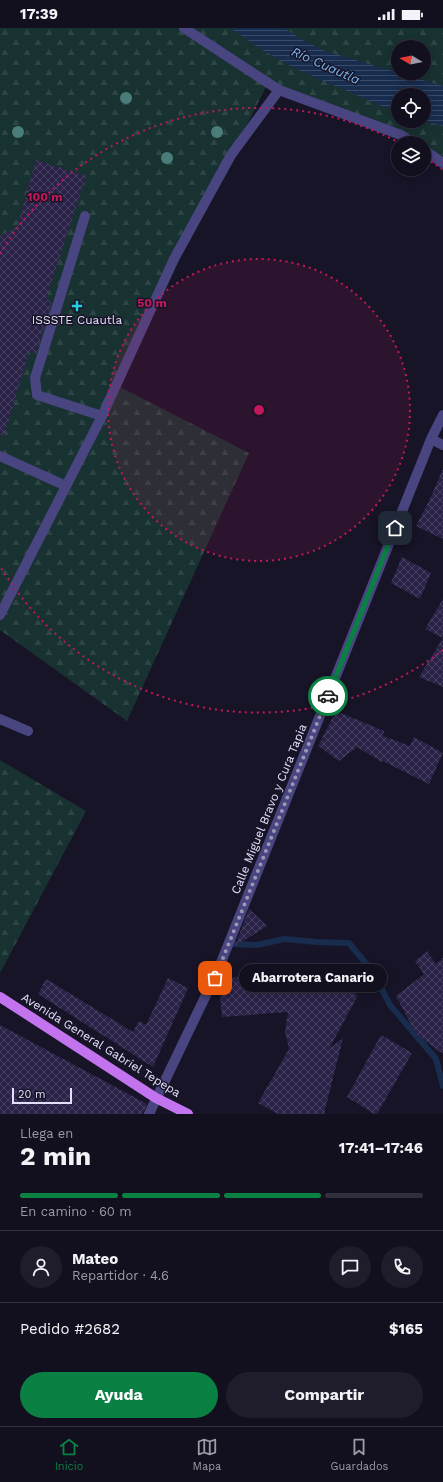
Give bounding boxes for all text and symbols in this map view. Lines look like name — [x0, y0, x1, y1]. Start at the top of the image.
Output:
text: 17:39 — [20, 5, 58, 23]
north arrow — [391, 40, 431, 80]
map controls — [391, 40, 431, 176]
water label: Río Cuautla — [289, 44, 362, 87]
button: locate — [391, 88, 431, 128]
button: layers — [391, 136, 431, 176]
text: 100 m — [27, 190, 63, 204]
text: 50 m — [137, 296, 167, 310]
marker: ISSSTE Cuautla — [71, 300, 83, 312]
place label: ISSSTE Cuautla — [32, 313, 122, 327]
centre of rings — [252, 403, 266, 417]
pin — [378, 511, 412, 545]
icon: home — [384, 517, 406, 539]
courier — [308, 676, 348, 716]
icon: car — [317, 685, 339, 707]
street label: Calle Miguel Bravo y Cura Tapia — [228, 722, 310, 896]
pin — [198, 961, 232, 995]
callout: Abarrotera Canario — [239, 964, 387, 992]
icon: bag — [204, 967, 226, 989]
text: Abarrotera Canario — [252, 970, 374, 985]
street label: Avenida General Gabriel Tepepa — [19, 990, 183, 1100]
scale bar — [12, 1086, 72, 1105]
text: 20 m — [18, 1088, 46, 1101]
text: Llega en — [20, 1126, 73, 1141]
text: 17:41–17:46 — [339, 1139, 423, 1157]
text: 2 min — [20, 1141, 91, 1171]
text: En camino · 60 m — [20, 1204, 132, 1219]
button: person — [20, 1246, 62, 1288]
button: chat — [329, 1246, 371, 1288]
button: phone — [381, 1246, 423, 1288]
text: Mateo — [72, 1250, 118, 1268]
text: Repartidor · 4.6 — [72, 1268, 169, 1283]
text: Pedido #2682 — [20, 1320, 120, 1338]
text: $165 — [389, 1320, 423, 1338]
button: Ayuda — [20, 1372, 218, 1418]
button: Compartir — [226, 1372, 423, 1418]
tab: Inicio — [55, 1436, 83, 1473]
tab: Mapa — [193, 1436, 221, 1473]
tab: Guardados — [331, 1436, 388, 1473]

